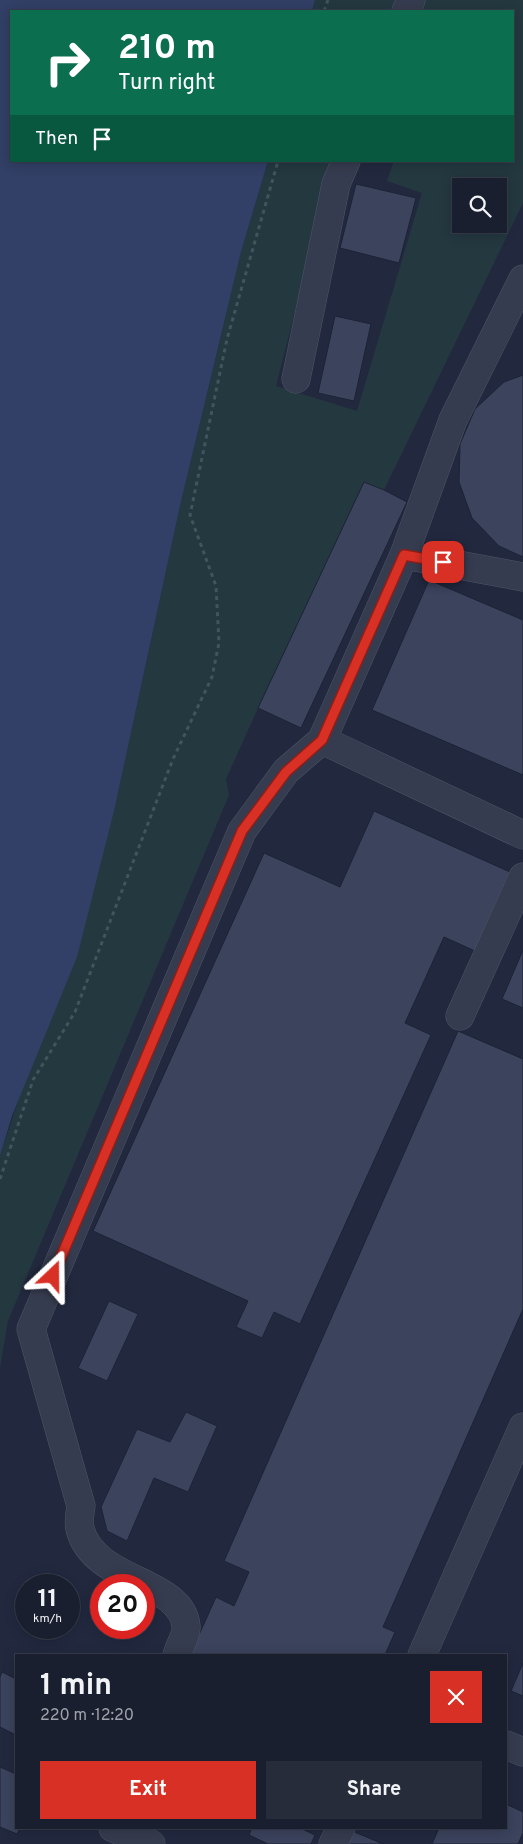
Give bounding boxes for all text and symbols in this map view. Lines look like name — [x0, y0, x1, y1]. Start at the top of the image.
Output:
text: 210 m — [118, 27, 216, 71]
icon: right — [35, 30, 100, 95]
text: Turn right — [118, 70, 215, 97]
icon: arrive — [88, 125, 116, 153]
text: Then — [35, 127, 78, 151]
map controls — [452, 178, 507, 233]
button: search — [452, 178, 507, 233]
pin — [422, 541, 464, 583]
icon: arrive — [429, 548, 457, 576]
position arrow — [26, 1249, 78, 1301]
speed limit sign: 20 — [90, 1574, 155, 1639]
text: 11 — [37, 1584, 58, 1616]
text: km/h — [33, 1611, 62, 1627]
text: 1 min — [40, 1668, 112, 1705]
button: close — [430, 1671, 482, 1723]
text: 220 m · 12:20 — [40, 1706, 134, 1726]
button: Exit — [40, 1761, 256, 1819]
button: Share — [266, 1761, 482, 1819]

